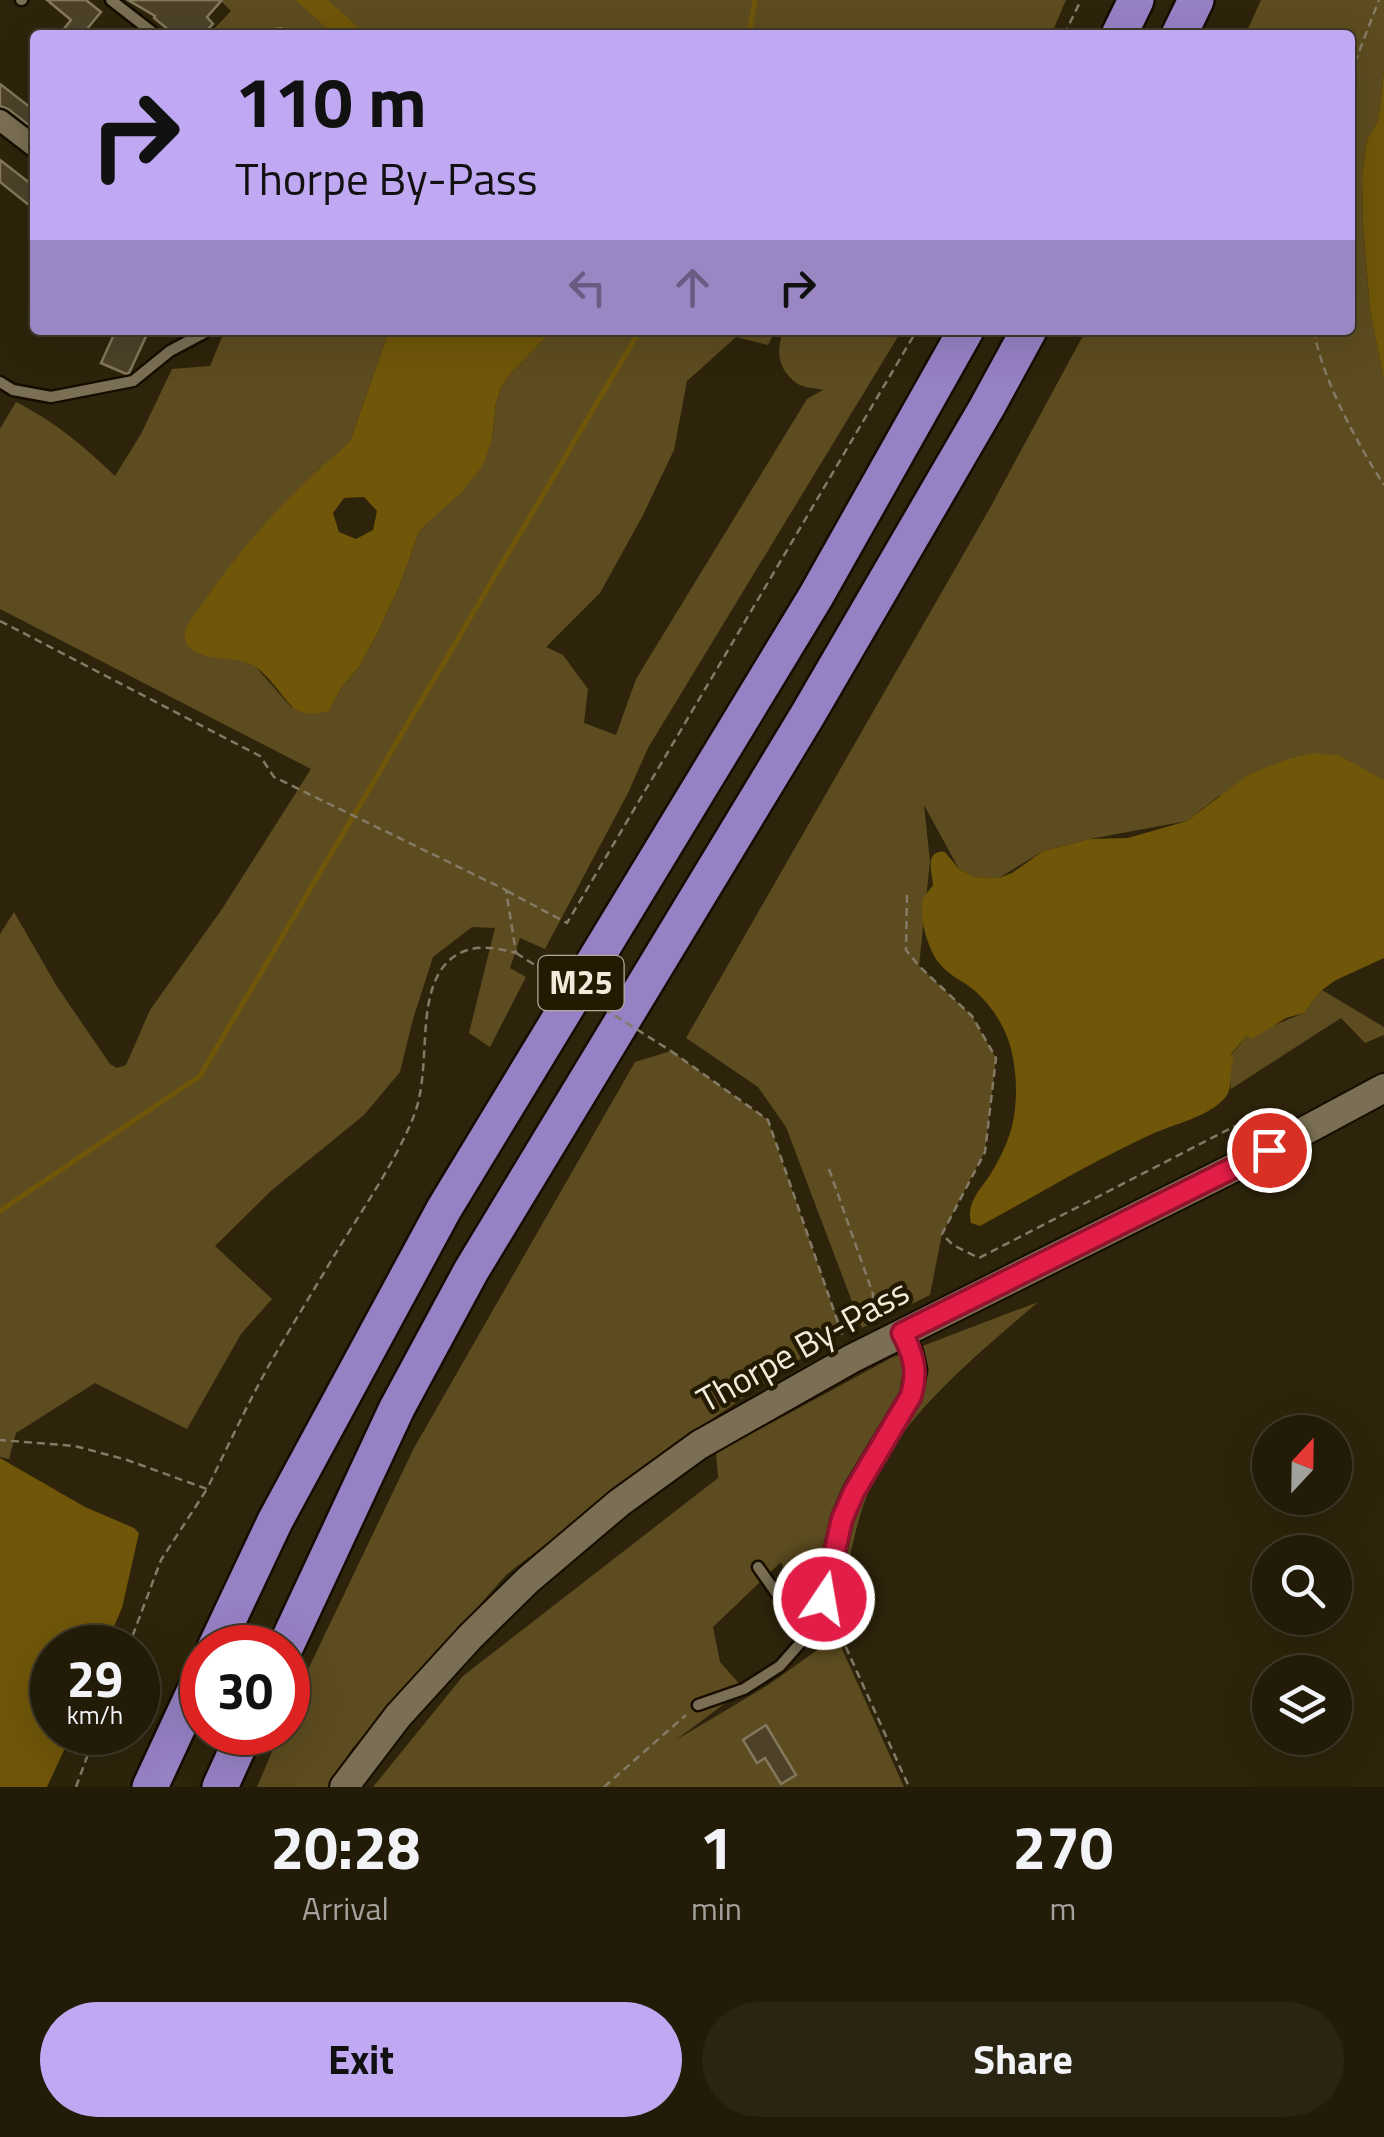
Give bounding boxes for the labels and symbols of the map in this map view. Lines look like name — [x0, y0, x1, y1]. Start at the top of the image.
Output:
road number: M25 — [538, 956, 624, 1010]
pin — [1227, 1108, 1312, 1193]
street label: Thorpe By-Pass — [686, 1264, 919, 1426]
north arrow — [1252, 1415, 1352, 1515]
position arrow — [772, 1547, 876, 1651]
speed limit sign: 30 — [180, 1625, 310, 1755]

